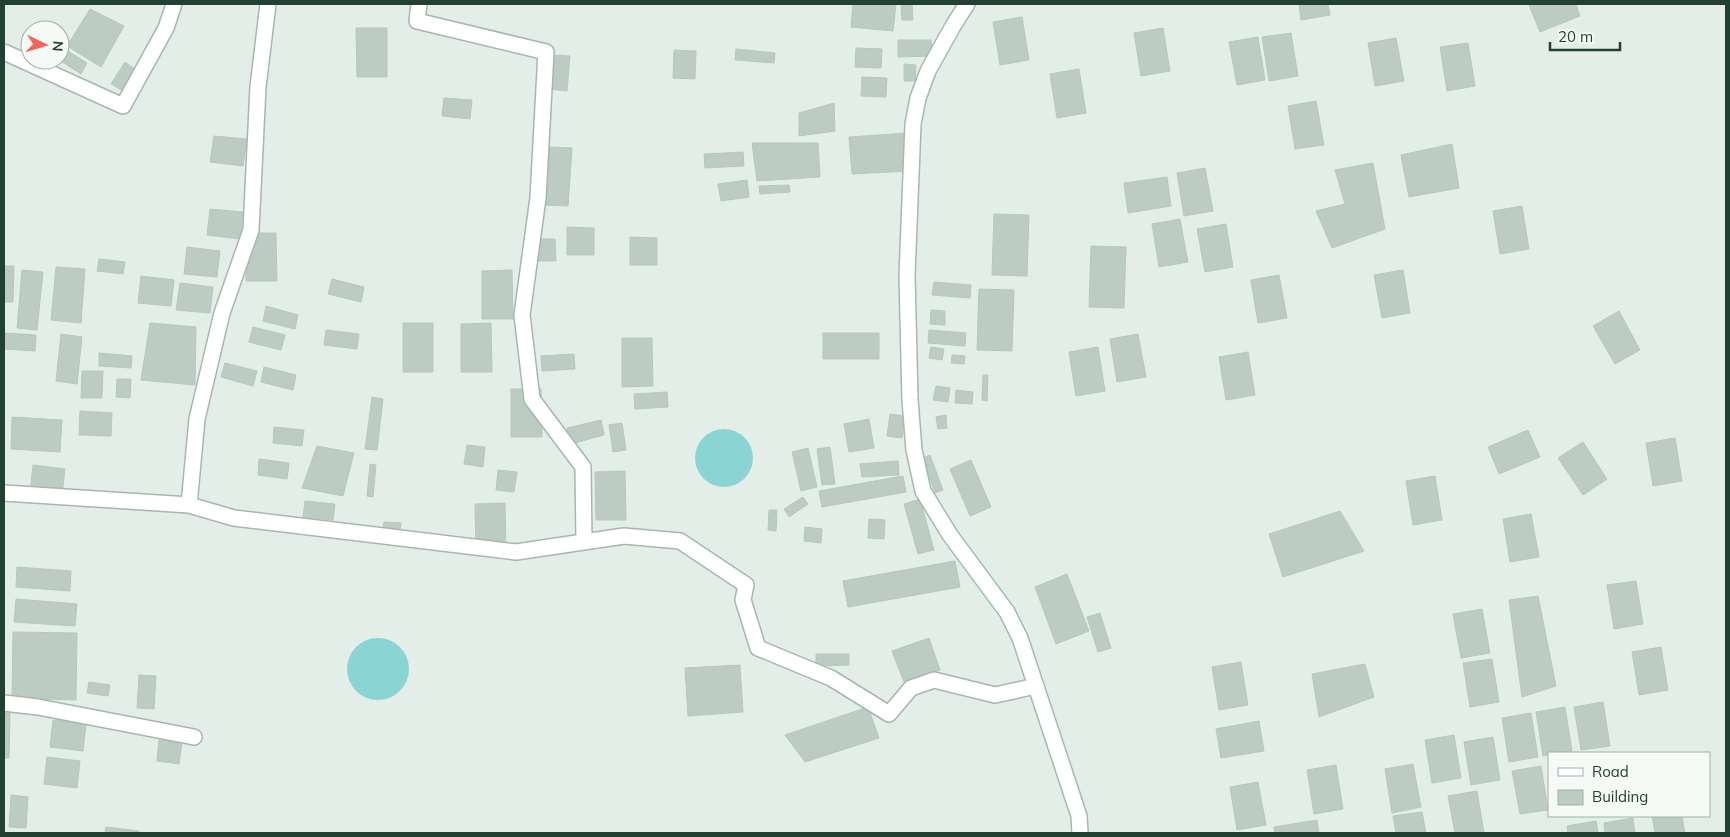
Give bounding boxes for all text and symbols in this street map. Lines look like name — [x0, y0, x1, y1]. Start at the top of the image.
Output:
north arrow — [20, 20, 70, 70]
scale bar — [1550, 20, 1620, 52]
text: 20 m — [1558, 27, 1593, 46]
text: N — [49, 40, 67, 52]
legend — [1548, 752, 1710, 817]
text: Road — [1592, 762, 1629, 781]
text: Building — [1592, 787, 1648, 806]

